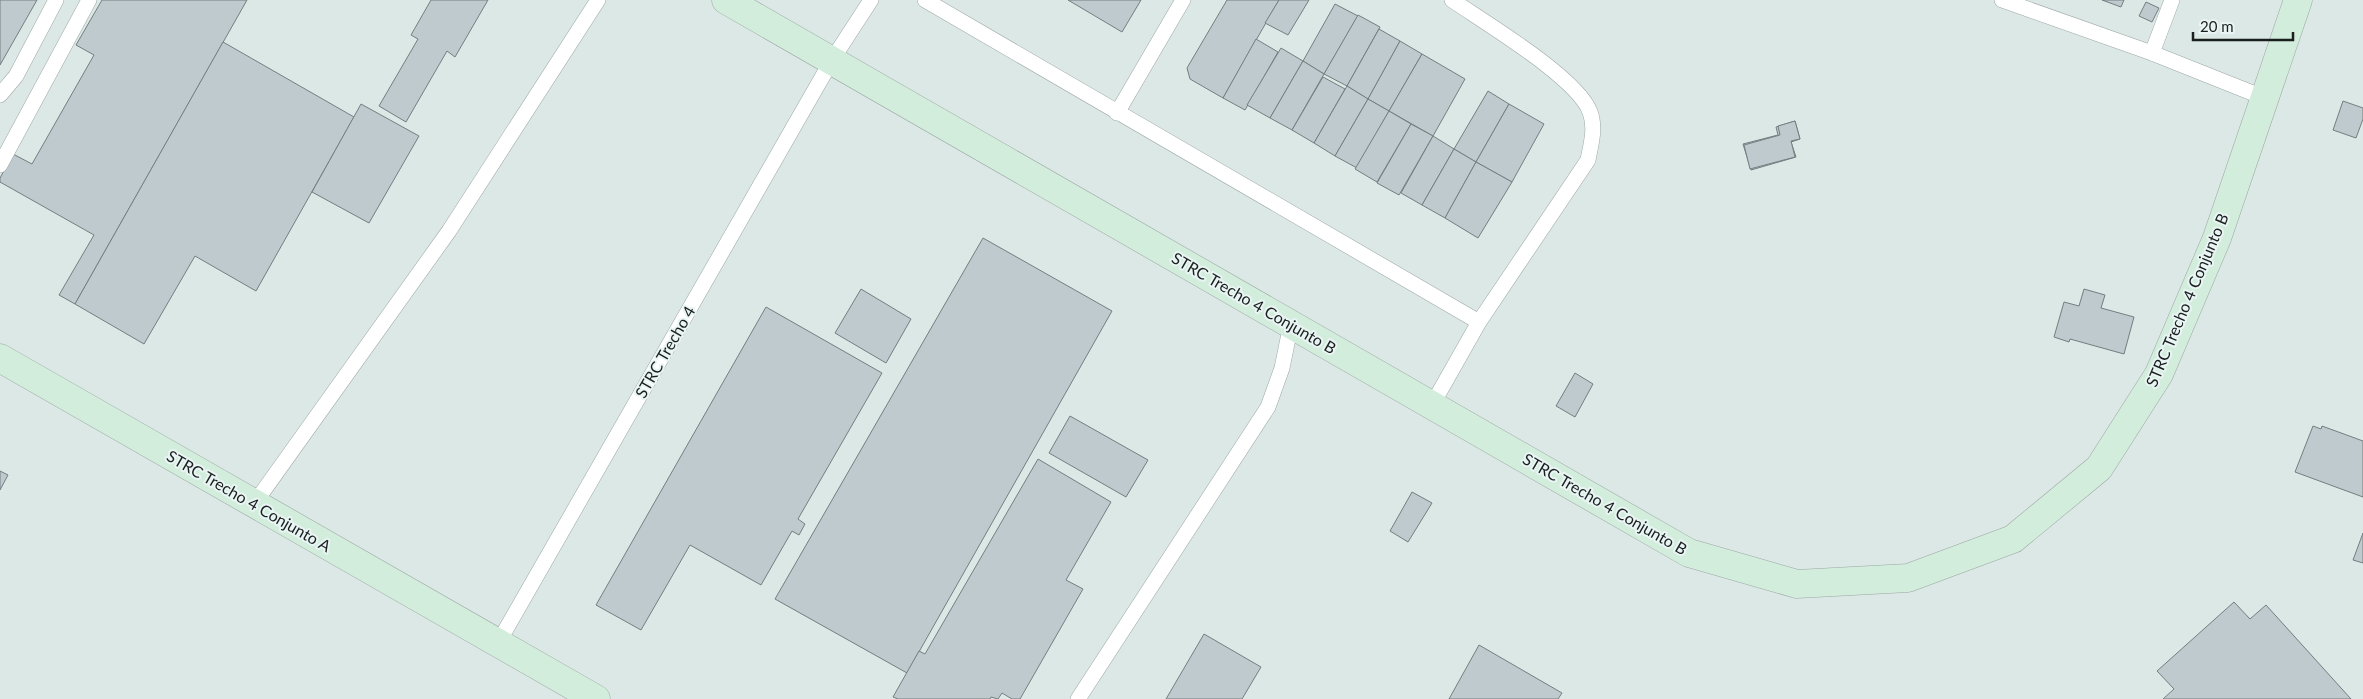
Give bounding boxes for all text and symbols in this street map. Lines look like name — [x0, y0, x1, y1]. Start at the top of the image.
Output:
scale bar — [2193, 10, 2293, 42]
text: 20 m — [2200, 17, 2234, 35]
street label: STRC Trecho 4 Conjunto B — [2141, 210, 2232, 389]
street label: STRC Trecho 4 Conjunto B — [1169, 248, 1340, 357]
street label: STRC Trecho 4 — [631, 302, 699, 401]
street label: STRC Trecho 4 Conjunto A — [164, 446, 335, 555]
street label: STRC Trecho 4 Conjunto B — [1520, 449, 1691, 558]

